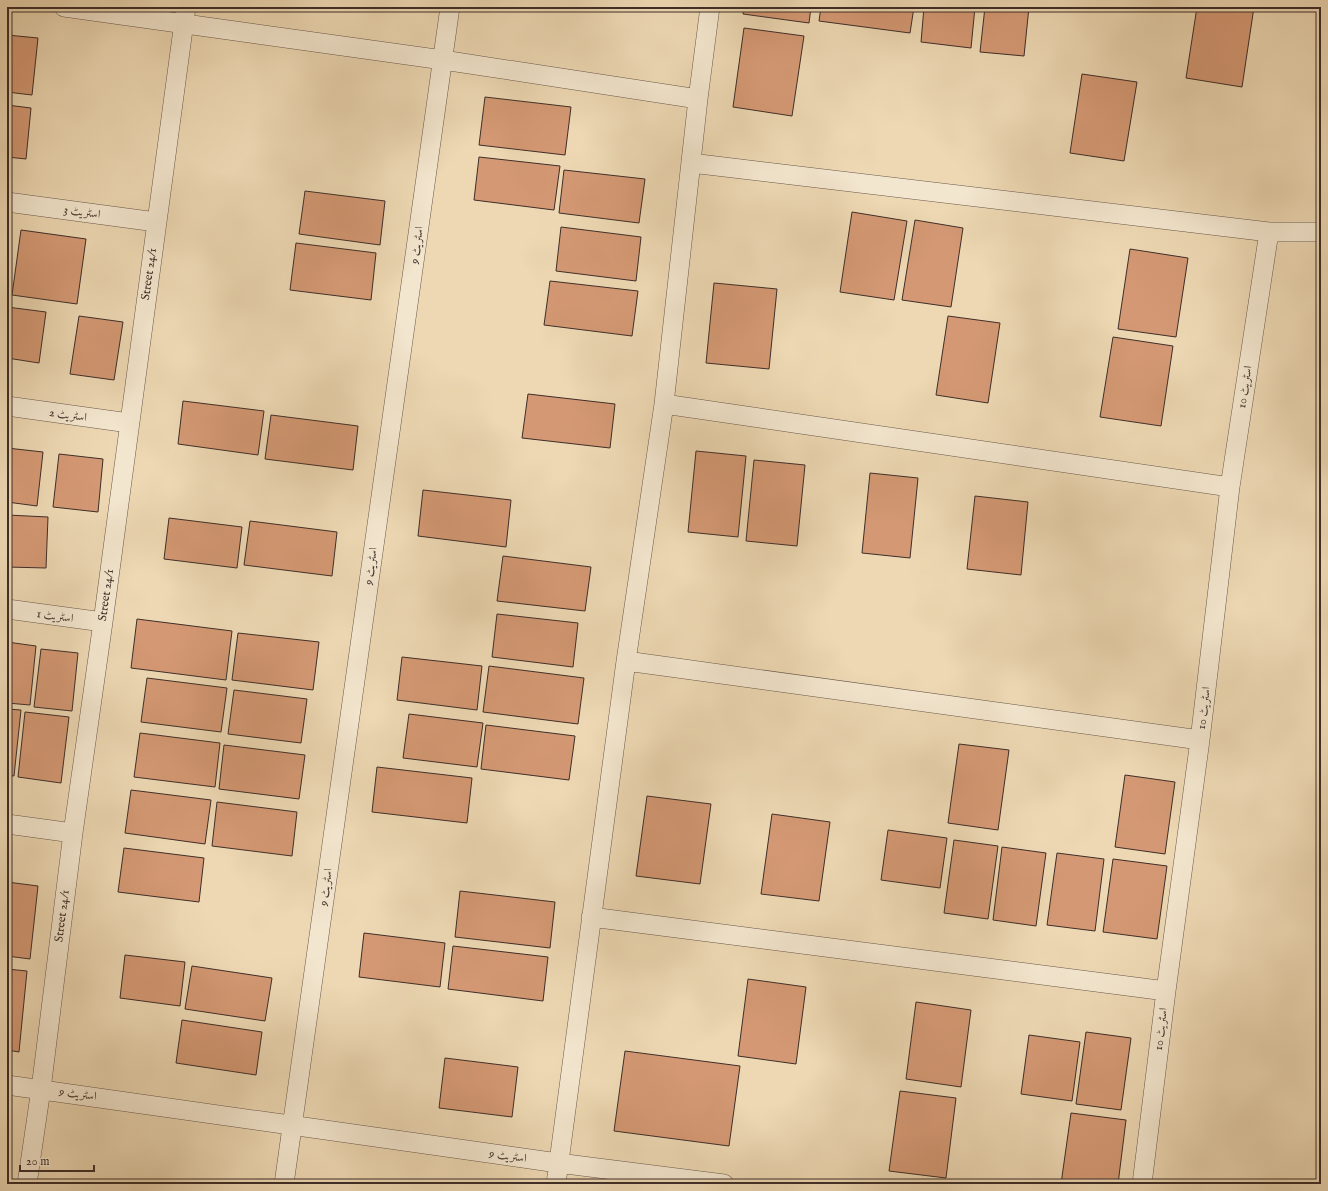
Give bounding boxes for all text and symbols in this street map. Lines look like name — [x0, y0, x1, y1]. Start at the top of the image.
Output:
street label: اسٹریٹ 3 — [63, 202, 102, 222]
street label: اسٹریٹ 9 — [407, 225, 427, 266]
street label: Street 24/1 — [138, 247, 160, 301]
street label: اسٹریٹ 10 — [1234, 364, 1256, 409]
street label: اسٹریٹ 2 — [48, 405, 88, 425]
street label: اسٹریٹ 9 — [361, 546, 381, 587]
street label: Street 24/1 — [95, 568, 117, 622]
street label: اسٹریٹ 1 — [36, 606, 75, 626]
street label: اسٹریٹ 10 — [1194, 685, 1214, 730]
street label: اسٹریٹ 9 — [316, 867, 336, 908]
street label: Street 24/1 — [51, 889, 73, 943]
street label: اسٹریٹ 10 — [1151, 1006, 1171, 1051]
street label: اسٹریٹ 9 — [57, 1084, 98, 1104]
street label: اسٹریٹ 9 — [487, 1146, 528, 1166]
scale bar — [20, 1147, 94, 1173]
text: 20 m — [26, 1154, 49, 1169]

